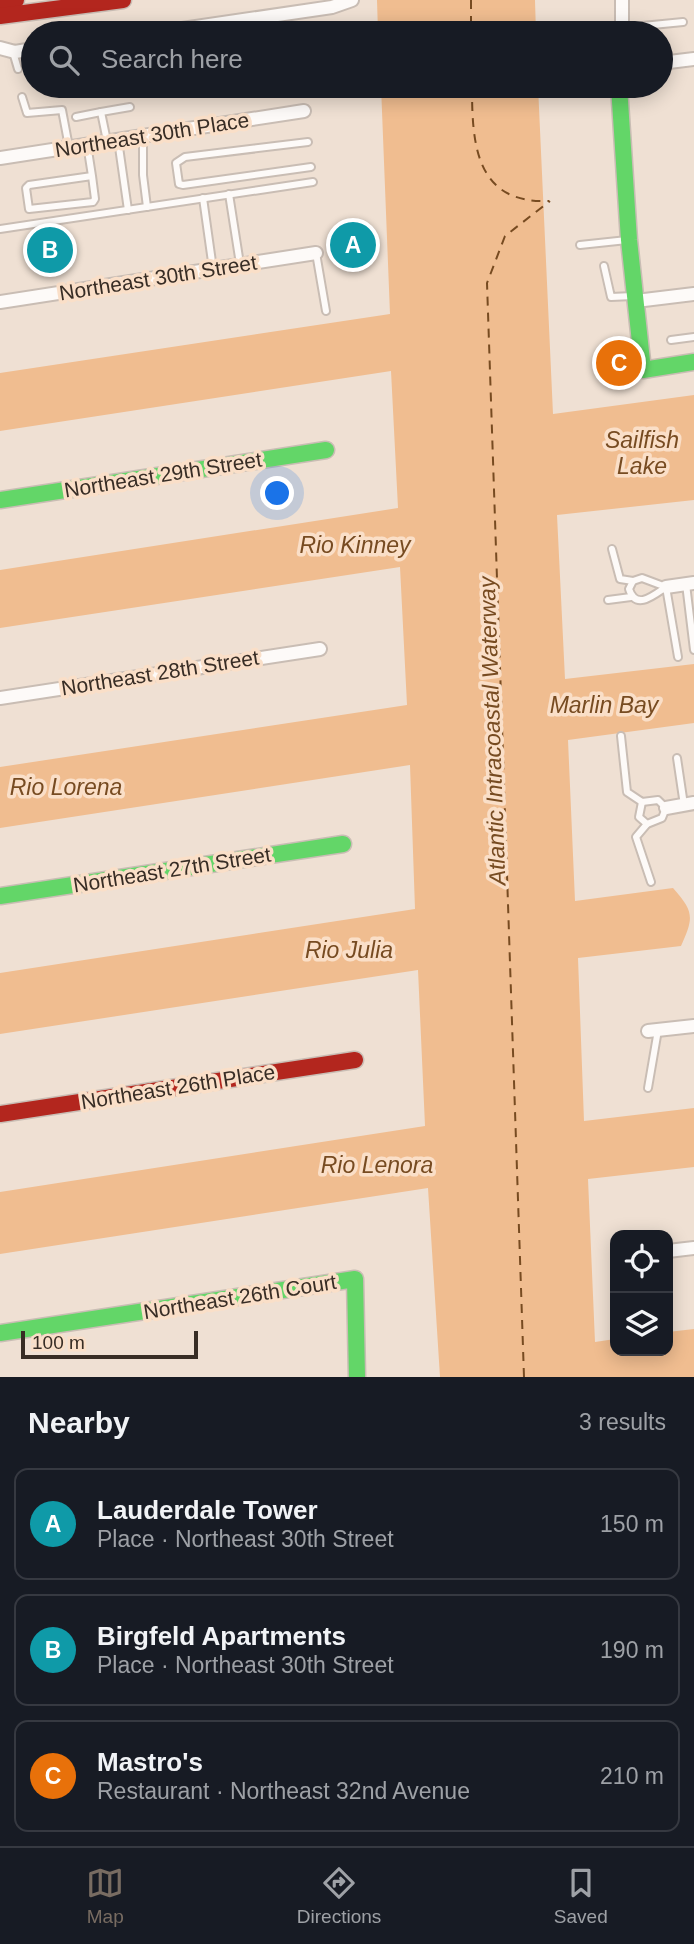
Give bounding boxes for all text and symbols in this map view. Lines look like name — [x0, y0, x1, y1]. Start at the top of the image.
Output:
search box — [21, 21, 673, 98]
icon: search — [45, 41, 83, 79]
text: Search here — [101, 44, 243, 74]
street label: Northeast 30th Place — [53, 108, 251, 161]
pin: A — [330, 219, 376, 271]
pin: B — [27, 224, 73, 276]
street label: Northeast 30th Street — [58, 251, 258, 304]
pin: C — [596, 337, 642, 389]
water label: Sailfish Lake — [605, 427, 679, 479]
street label: Northeast 29th Street — [63, 448, 263, 501]
your location — [260, 476, 294, 510]
water label: Rio Kinney — [299, 532, 412, 558]
water label: Atlantic Intracoastal Waterway — [474, 575, 510, 888]
street label: Northeast 28th Street — [60, 646, 260, 699]
water label: Marlin Bay — [550, 692, 660, 718]
water label: Rio Lorena — [10, 774, 122, 800]
street label: Northeast 27th Street — [72, 843, 272, 896]
water label: Rio Julia — [305, 937, 393, 963]
street label: Northeast 26th Place — [79, 1060, 277, 1113]
water label: Rio Lenora — [321, 1152, 433, 1178]
map controls — [610, 1230, 673, 1356]
button: locate — [610, 1230, 673, 1293]
street label: Northeast 26th Court — [142, 1270, 338, 1323]
button: layers — [610, 1293, 673, 1356]
scale bar — [21, 1328, 198, 1360]
text: 100 m — [32, 1332, 85, 1353]
text: Nearby — [28, 1406, 130, 1439]
text: 3 results — [579, 1409, 666, 1435]
text: Lauderdale Tower — [97, 1495, 318, 1525]
text: A — [45, 1511, 61, 1537]
text: 150 m — [600, 1511, 664, 1537]
text: Place · Northeast 30th Street — [97, 1526, 394, 1552]
text: Birgfeld Apartments — [97, 1621, 346, 1651]
text: B — [45, 1637, 61, 1663]
text: 190 m — [600, 1637, 664, 1663]
text: Place · Northeast 30th Street — [97, 1652, 394, 1678]
text: Mastro's — [97, 1747, 203, 1777]
text: C — [45, 1763, 61, 1789]
text: 210 m — [600, 1763, 664, 1789]
text: Restaurant · Northeast 32nd Avenue — [97, 1778, 470, 1804]
tab: Map — [86, 1864, 124, 1928]
tab: Directions — [297, 1864, 381, 1928]
tab: Saved — [554, 1864, 608, 1928]

